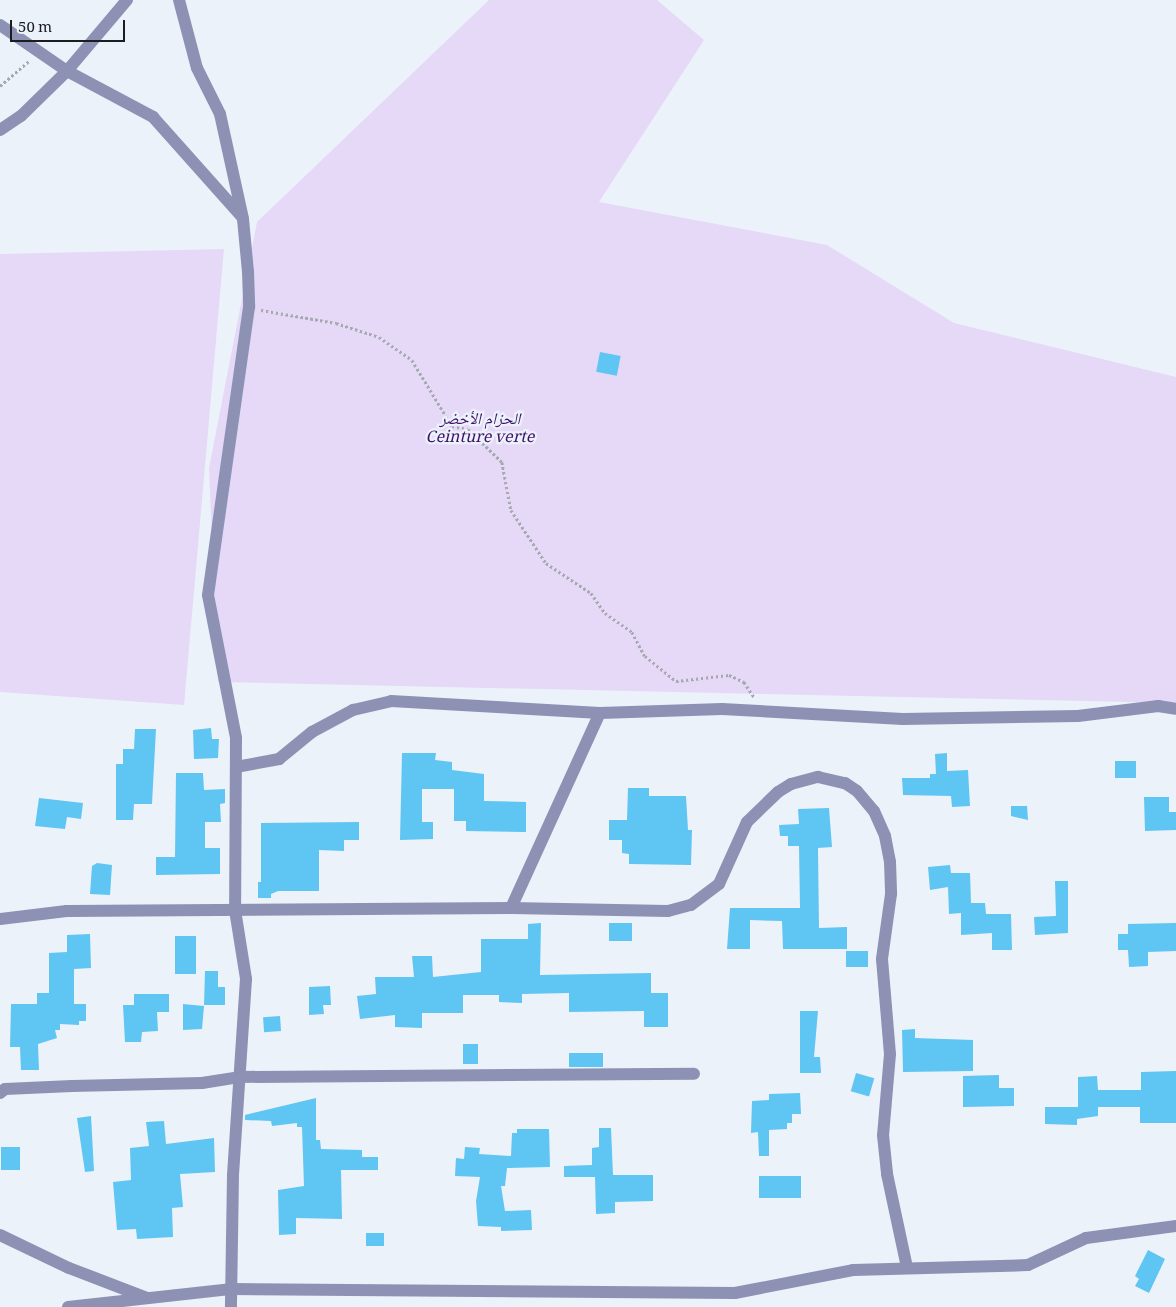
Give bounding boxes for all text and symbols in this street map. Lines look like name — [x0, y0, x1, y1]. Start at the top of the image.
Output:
scale bar — [12, 10, 128, 42]
text: 50 m — [18, 16, 52, 42]
park label: الحزام الأخضر Ceinture verte — [426, 411, 534, 449]

